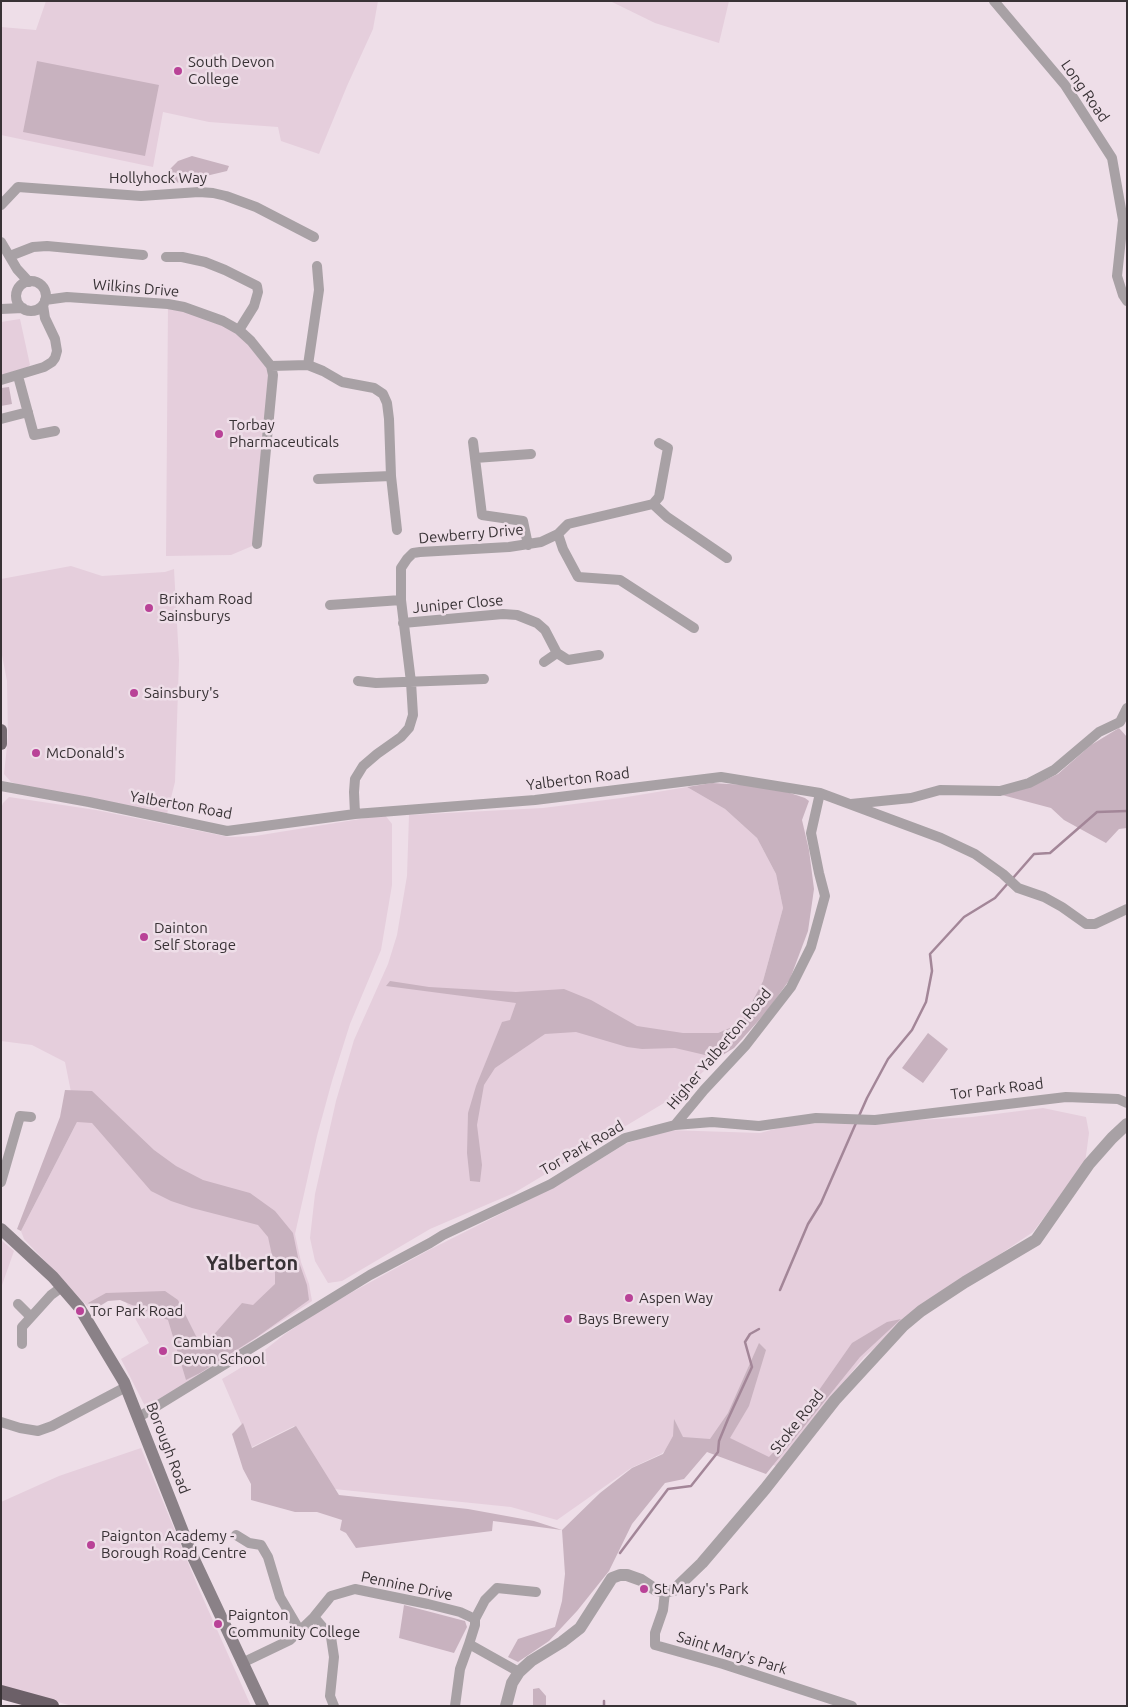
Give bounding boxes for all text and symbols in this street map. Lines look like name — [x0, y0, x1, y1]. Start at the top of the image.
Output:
place label: South Devon College — [188, 53, 275, 88]
street label: Long Road — [1057, 57, 1113, 125]
marker: South Devon College — [172, 65, 184, 77]
street label: Hollyhock Way — [109, 169, 207, 187]
street label: Wilkins Drive — [92, 275, 180, 301]
place label: Torbay Pharmaceuticals — [229, 416, 339, 451]
marker: Torbay Pharmaceuticals — [213, 428, 225, 440]
street label: Dewberry Drive — [418, 520, 524, 548]
place label: Brixham Road Sainsburys — [159, 590, 253, 625]
street label: Juniper Close — [412, 591, 504, 617]
marker: Brixham Road Sainsburys — [143, 602, 155, 614]
place label: Sainsbury's — [144, 684, 219, 702]
marker: Sainsbury's — [128, 687, 140, 699]
place label: McDonald's — [46, 744, 124, 762]
marker: McDonald's — [30, 747, 42, 759]
street label: Yalberton Road — [525, 764, 631, 794]
street label: Yalberton Road — [128, 787, 234, 823]
place label: Dainton Self Storage — [154, 919, 236, 954]
marker: Dainton Self Storage — [138, 931, 150, 943]
street label: Higher Yalberton Road — [663, 985, 775, 1113]
street label: Tor Park Road — [950, 1074, 1044, 1104]
street label: Tor Park Road — [537, 1117, 627, 1179]
district label: Yalberton — [206, 1251, 298, 1275]
place label: Aspen Way — [639, 1289, 713, 1307]
marker: Aspen Way — [623, 1292, 635, 1304]
place label: Tor Park Road — [90, 1302, 183, 1320]
marker: Tor Park Road — [74, 1305, 86, 1317]
place label: Bays Brewery — [578, 1310, 669, 1328]
marker: Bays Brewery — [562, 1313, 574, 1325]
place label: Cambian Devon School — [173, 1333, 265, 1368]
marker: Cambian Devon School — [157, 1345, 169, 1357]
street label: Stoke Road — [766, 1386, 828, 1458]
street label: Borough Road — [142, 1400, 194, 1496]
place label: Paignton Academy - Borough Road Centre — [101, 1527, 247, 1562]
marker: Paignton Academy - Borough Road Centre — [85, 1539, 97, 1551]
street label: Pennine Drive — [359, 1567, 455, 1605]
place label: St Mary's Park — [654, 1580, 749, 1598]
marker: St Mary's Park — [638, 1583, 650, 1595]
place label: Paignton Community College — [228, 1606, 360, 1641]
marker: Paignton Community College — [212, 1618, 224, 1630]
street label: Saint Mary's Park — [675, 1628, 789, 1678]

